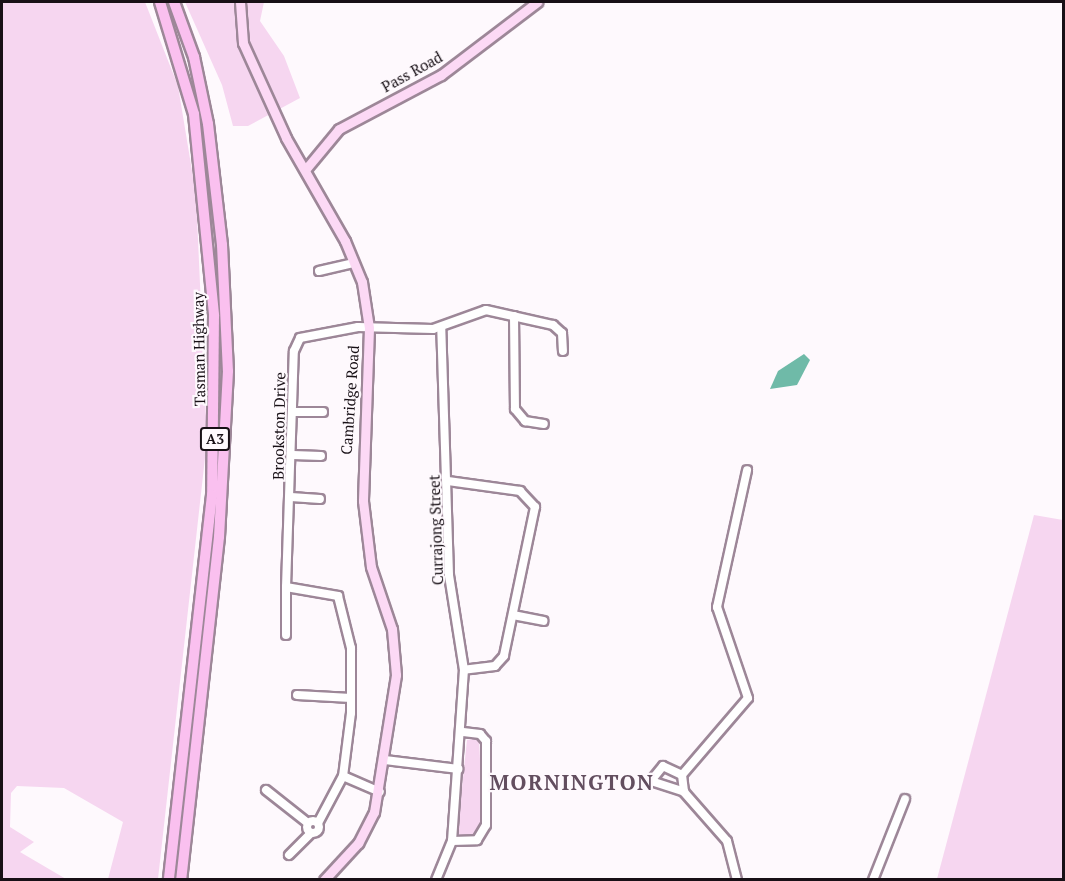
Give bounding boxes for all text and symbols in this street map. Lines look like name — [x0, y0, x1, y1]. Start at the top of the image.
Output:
street label: Pass Road — [379, 48, 445, 96]
street label: Tasman Highway — [189, 292, 209, 406]
street label: Cambridge Road — [337, 345, 363, 455]
street label: Brookston Drive — [269, 372, 289, 480]
road number: A3 — [198, 428, 232, 450]
street label: Currajong Street — [425, 474, 447, 586]
district label: MORNINGTON — [490, 769, 654, 795]

